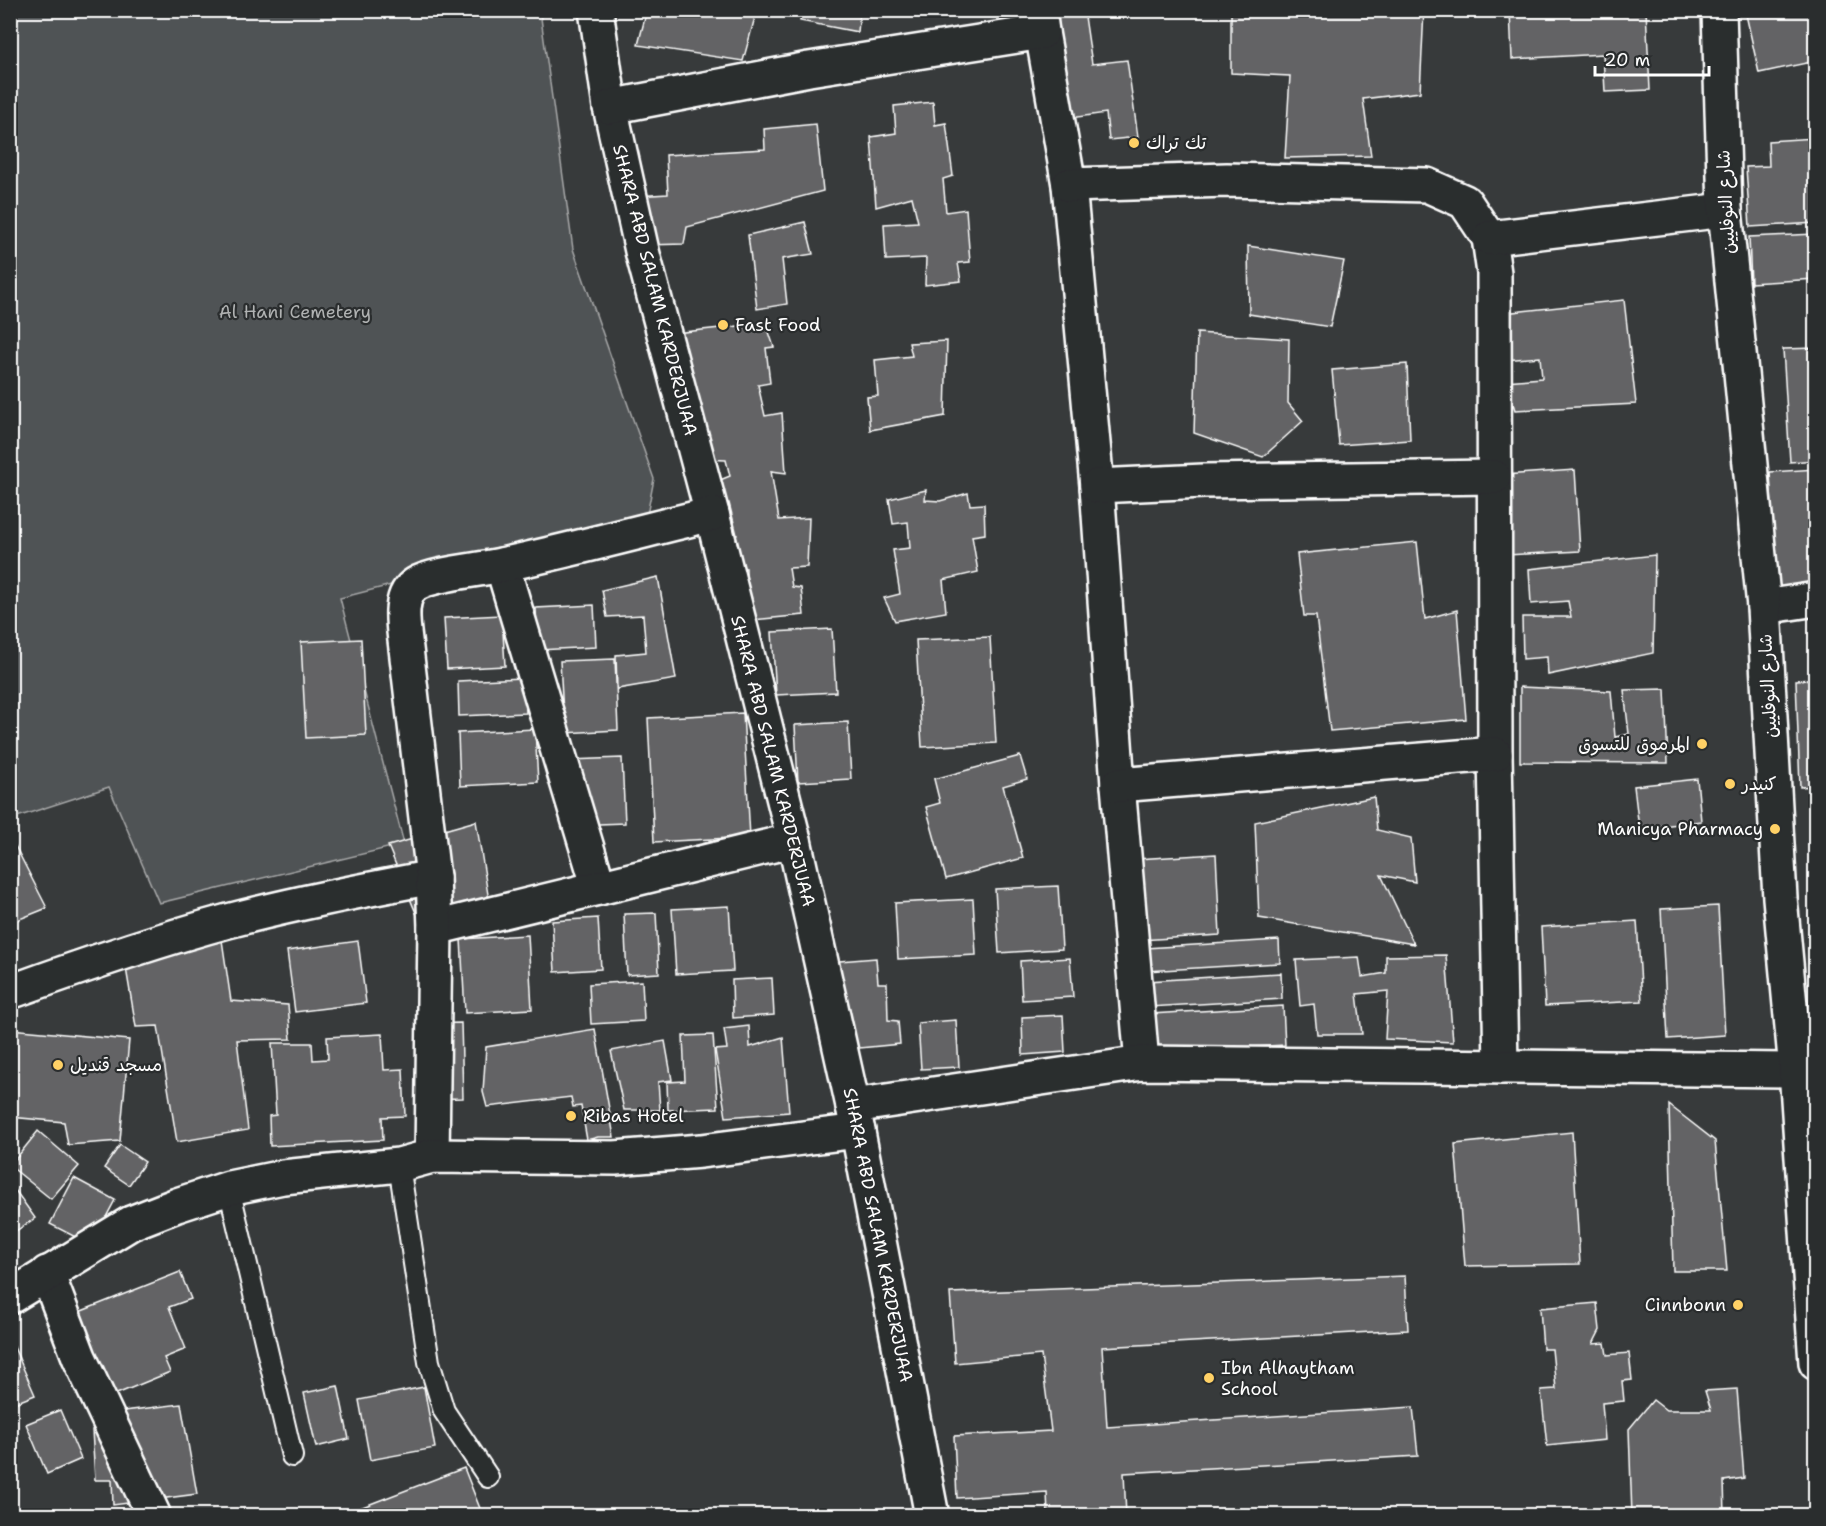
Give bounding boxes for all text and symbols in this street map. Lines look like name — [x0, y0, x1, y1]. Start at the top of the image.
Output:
scale bar — [1595, 39, 1709, 77]
text: 20 m — [1604, 48, 1650, 72]
place label: تك تراك — [1146, 131, 1207, 155]
marker: تك تراك — [1127, 136, 1141, 150]
street label: SHARA ABD SALAM KARDERJUAA — [607, 142, 703, 438]
street label: شارع النوفليين — [1711, 149, 1741, 255]
park label: Al Hani Cemetery — [219, 300, 371, 324]
place label: Fast Food — [735, 313, 821, 337]
marker: Fast Food — [716, 318, 730, 332]
street label: SHARA ABD SALAM KARDERJUAA — [725, 613, 821, 909]
street label: شارع النوفليين — [1753, 633, 1783, 739]
place label: المرموق للتسوق — [1578, 732, 1690, 756]
marker: المرموق للتسوق — [1695, 737, 1709, 751]
place label: كنيدر — [1740, 772, 1777, 796]
marker: كنيدر — [1723, 777, 1737, 791]
place label: Manicya Pharmacy — [1597, 817, 1763, 841]
marker: Manicya Pharmacy — [1768, 822, 1782, 836]
place label: مسجد قنديل — [70, 1053, 162, 1077]
marker: مسجد قنديل — [51, 1058, 65, 1072]
street label: SHARA ABD SALAM KARDERJUAA — [838, 1086, 918, 1384]
place label: Ribas Hotel — [583, 1104, 684, 1128]
marker: Ribas Hotel — [564, 1109, 578, 1123]
place label: Cinnbonn — [1645, 1293, 1726, 1317]
marker: Cinnbonn — [1731, 1298, 1745, 1312]
place label: Ibn Alhaytham School — [1221, 1356, 1354, 1401]
marker: Ibn Alhaytham School — [1202, 1371, 1216, 1385]

